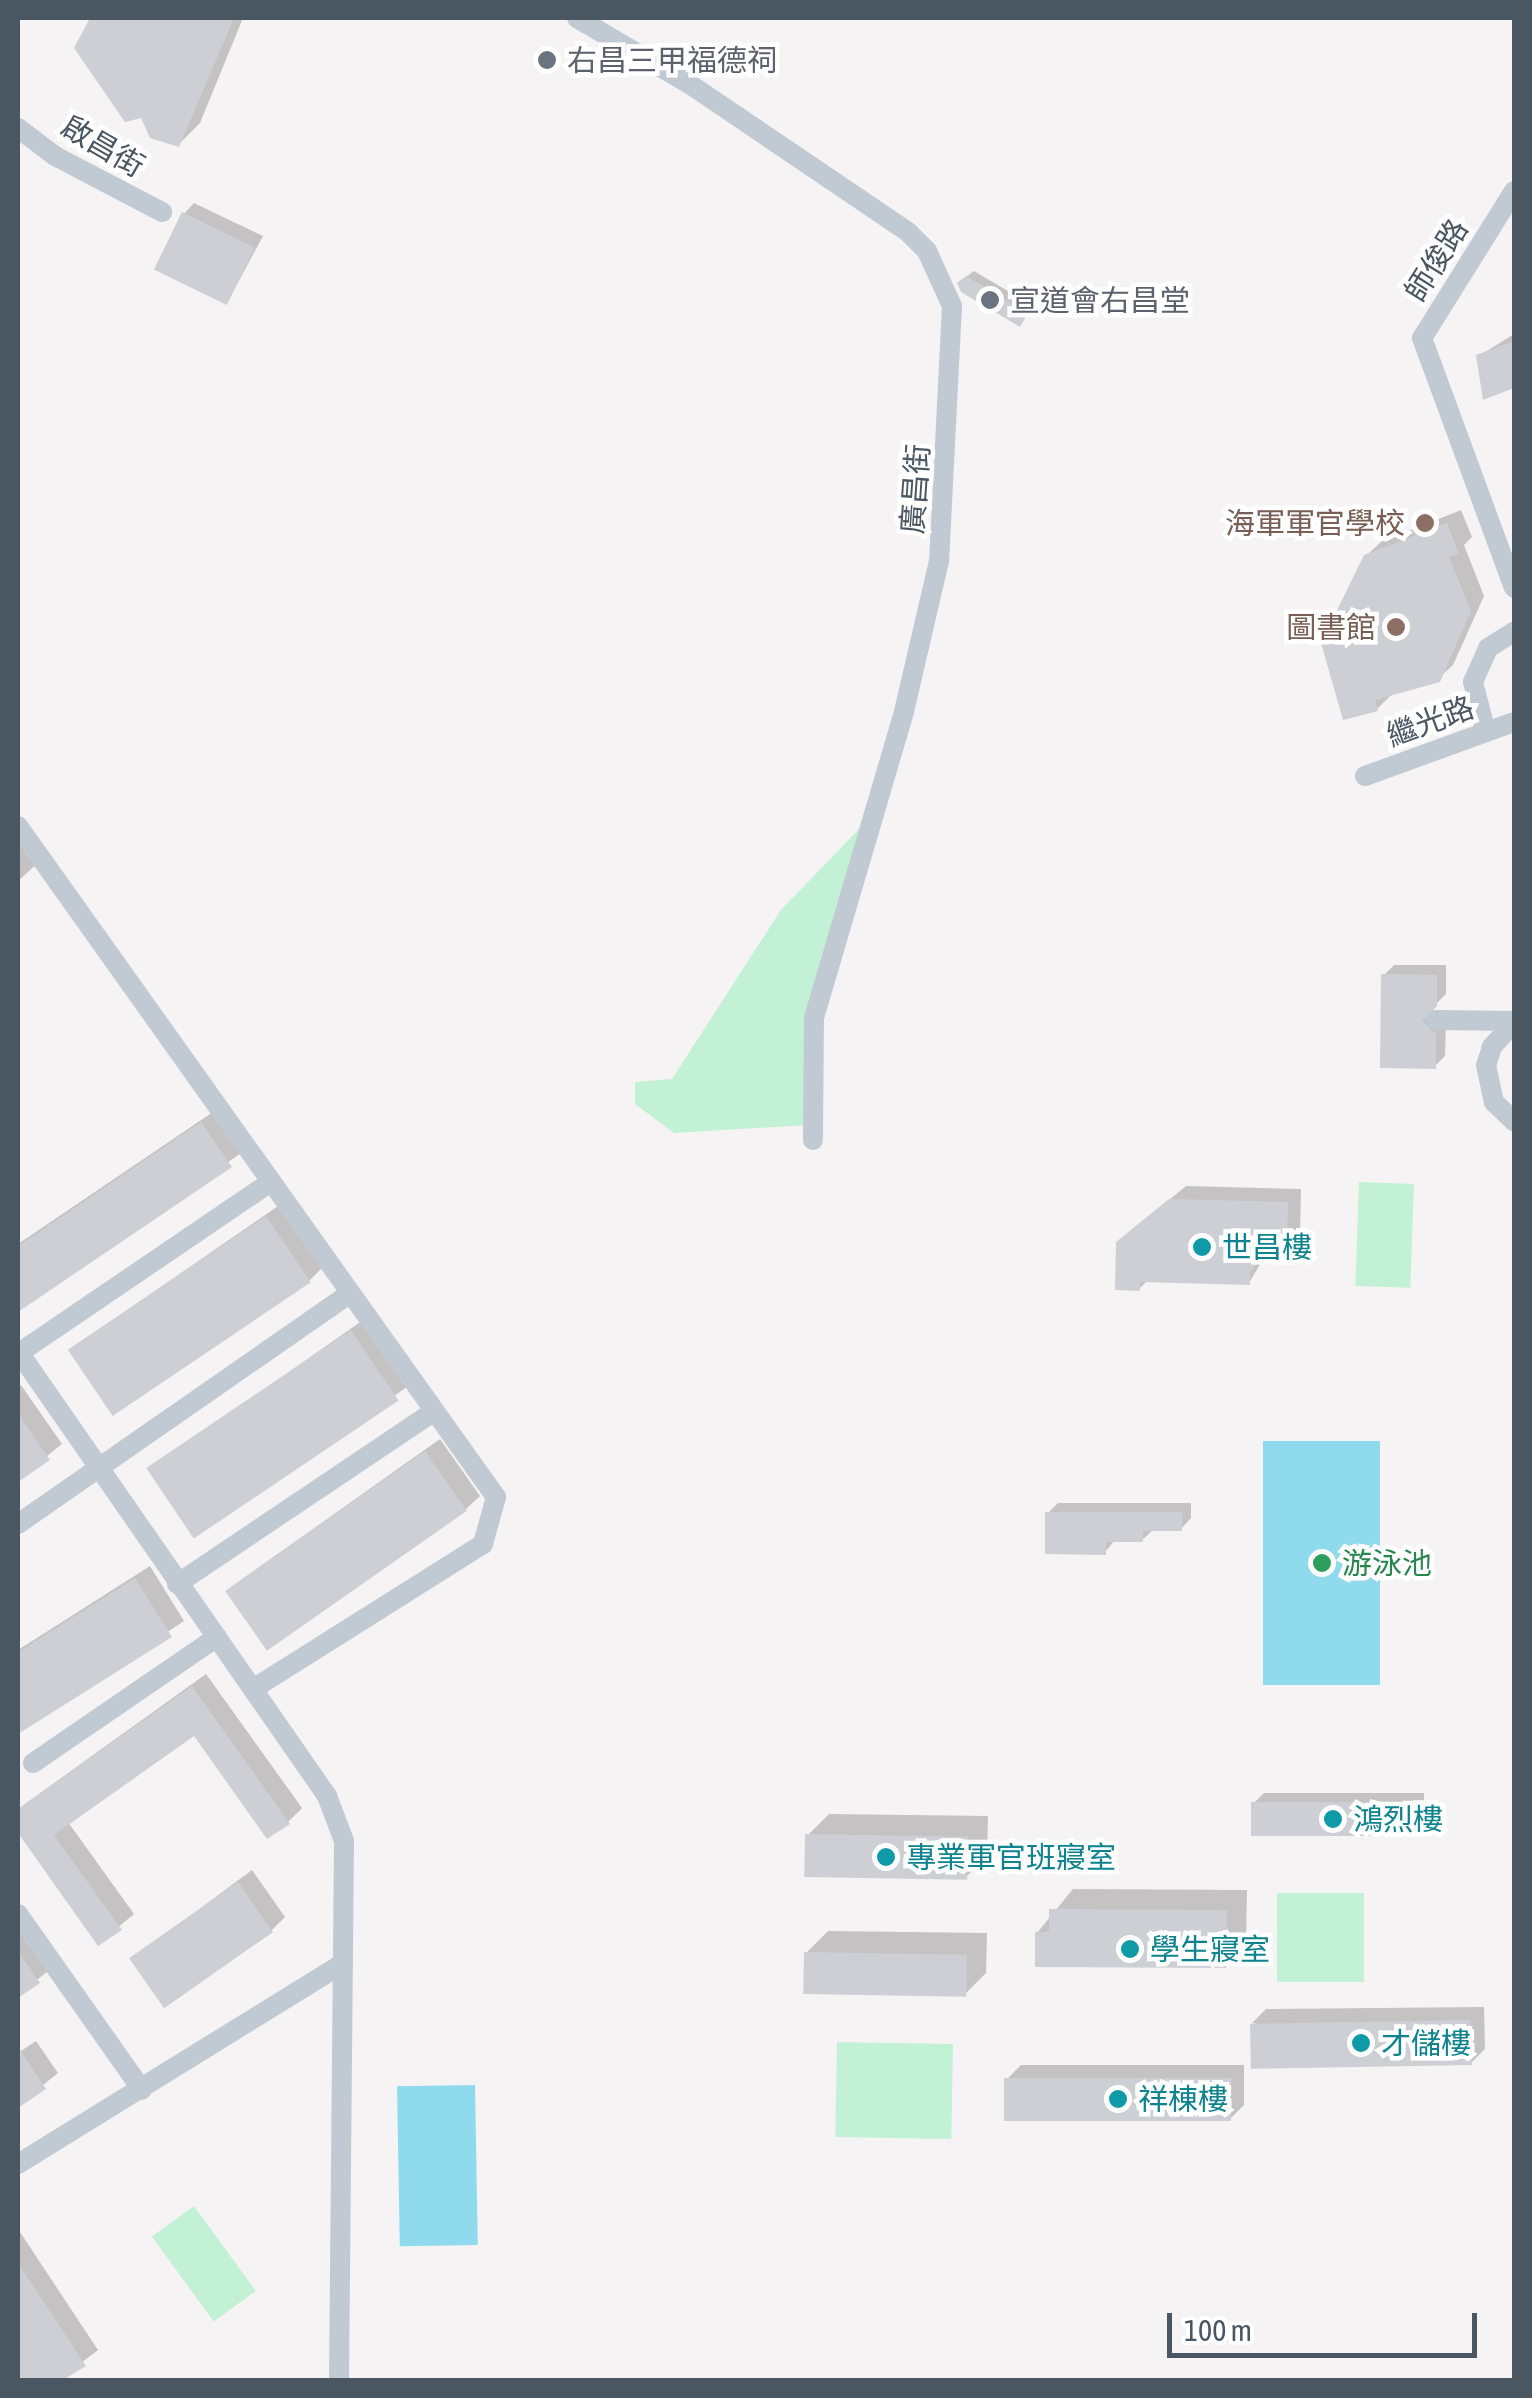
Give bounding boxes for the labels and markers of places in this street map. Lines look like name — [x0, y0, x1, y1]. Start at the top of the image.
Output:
place label: 右昌三甲福德祠 — [567, 42, 777, 78]
marker: 右昌三甲福德祠 — [536, 49, 558, 71]
place label: 宣道會右昌堂 — [1010, 282, 1190, 318]
marker: 宣道會右昌堂 — [979, 289, 1001, 311]
place label: 海軍軍官學校 — [1225, 505, 1405, 541]
marker: 海軍軍官學校 — [1414, 512, 1436, 534]
place label: 圖書館 — [1286, 609, 1376, 645]
marker: 圖書館 — [1385, 616, 1407, 638]
place label: 世昌樓 — [1222, 1229, 1312, 1265]
marker: 世昌樓 — [1191, 1236, 1213, 1258]
place label: 游泳池 — [1342, 1545, 1432, 1581]
marker: 游泳池 — [1311, 1552, 1333, 1574]
place label: 鴻烈樓 — [1353, 1801, 1443, 1837]
marker: 鴻烈樓 — [1322, 1808, 1344, 1830]
place label: 專業軍官班寢室 — [906, 1839, 1116, 1875]
marker: 專業軍官班寢室 — [875, 1846, 897, 1868]
place label: 學生寢室 — [1150, 1931, 1270, 1967]
marker: 學生寢室 — [1119, 1938, 1141, 1960]
place label: 才儲樓 — [1381, 2025, 1471, 2061]
marker: 才儲樓 — [1350, 2032, 1372, 2054]
place label: 祥棟樓 — [1138, 2081, 1228, 2117]
marker: 祥棟樓 — [1107, 2088, 1129, 2110]

